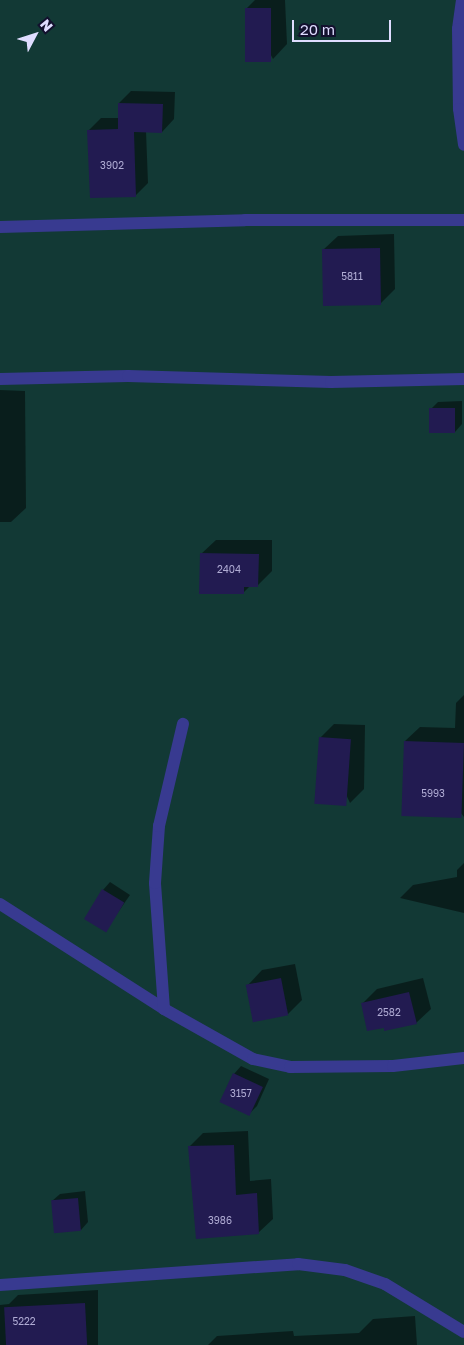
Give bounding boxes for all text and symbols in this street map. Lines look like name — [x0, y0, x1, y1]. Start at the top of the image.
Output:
north arrow — [10, 10, 60, 60]
scale bar — [294, 10, 393, 42]
text: N — [37, 15, 57, 35]
text: 20 m — [300, 20, 335, 38]
house number: 3902 — [100, 160, 124, 172]
house number: 5811 — [341, 271, 363, 283]
house number: 2404 — [217, 564, 241, 576]
house number: 5993 — [421, 788, 445, 800]
house number: 2582 — [377, 1007, 401, 1019]
house number: 3157 — [230, 1088, 252, 1100]
house number: 3986 — [208, 1215, 232, 1227]
house number: 5222 — [12, 1316, 36, 1328]

